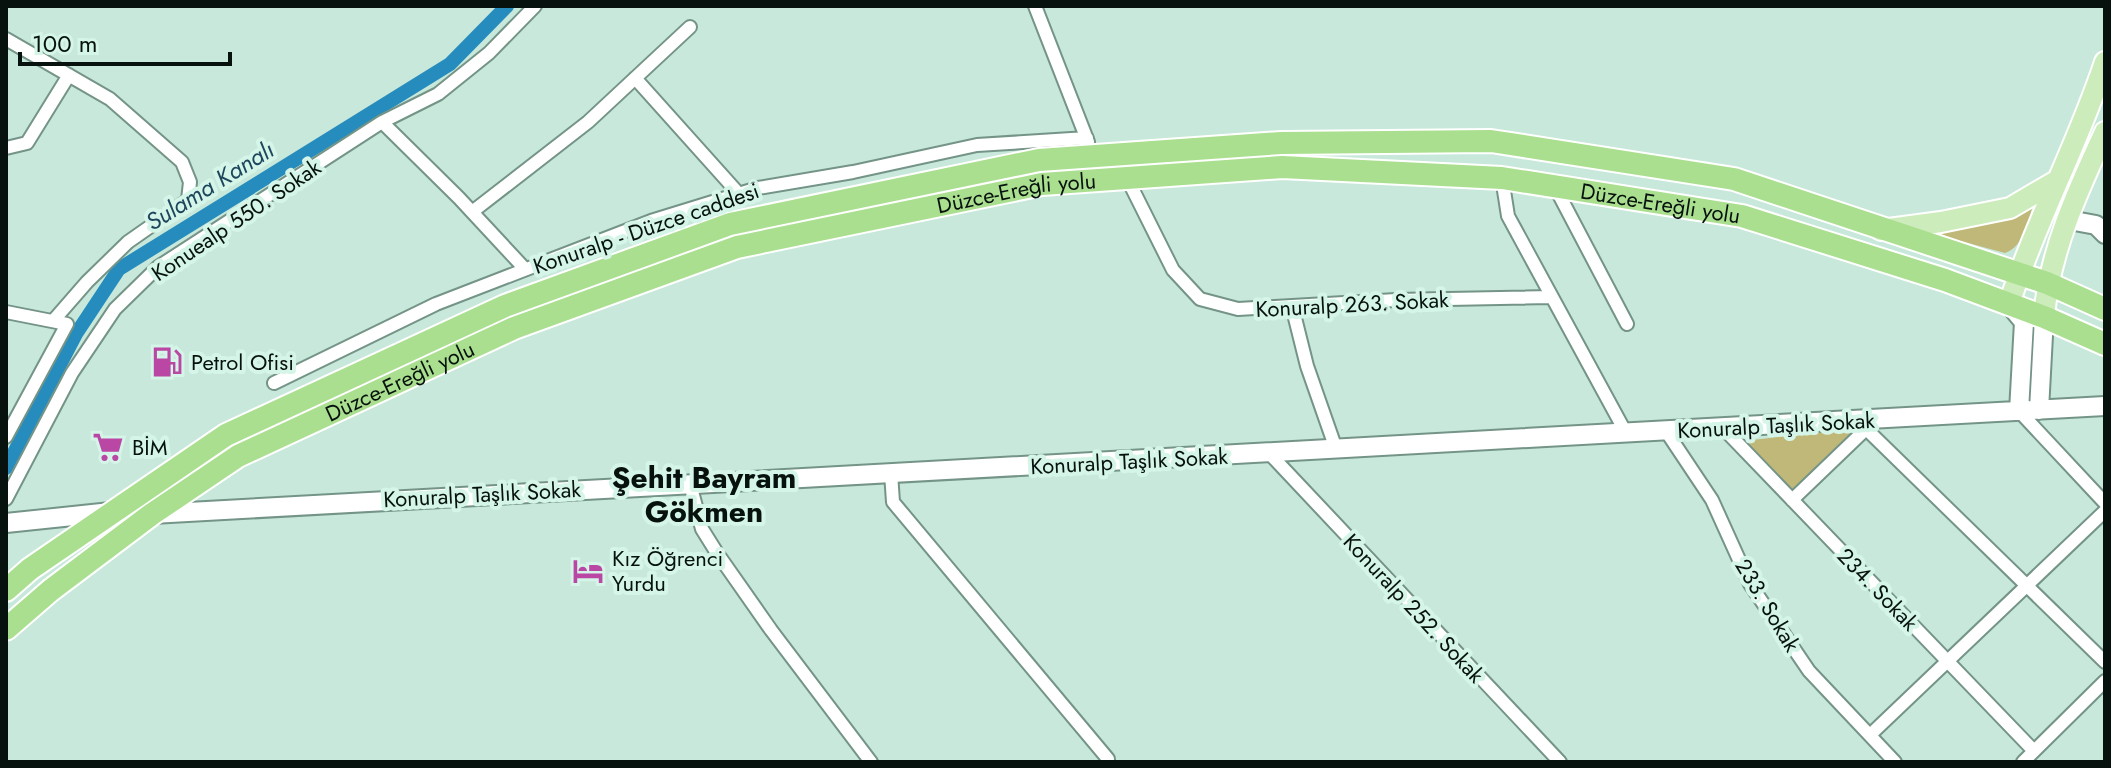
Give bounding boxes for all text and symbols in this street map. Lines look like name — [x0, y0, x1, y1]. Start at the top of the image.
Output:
scale bar — [20, 16, 230, 66]
text: 100 m — [32, 26, 98, 61]
water label: Sulama Kanalı — [139, 132, 281, 239]
street label: Konuealp 550. Sokak — [145, 151, 327, 289]
street label: Düzce-Ereğli yolu — [934, 164, 1097, 221]
street label: Konuralp - Düzce caddesi — [529, 174, 763, 282]
street label: Düzce-Ereğli yolu — [1578, 175, 1743, 232]
street label: Konuralp 263. Sokak — [1255, 283, 1450, 325]
street label: Düzce-Ereğli yolu — [320, 332, 480, 429]
fuel station icon: Petrol Ofisi — [150, 345, 184, 379]
place label: Petrol Ofisi — [191, 346, 294, 378]
street label: Konuralp Taşlık Sokak — [1676, 404, 1876, 446]
supermarket icon: BİM — [91, 430, 125, 464]
place label: BİM — [132, 431, 168, 463]
street label: Konuralp Taşlık Sokak — [1029, 440, 1229, 482]
district label: Şehit Bayram Gökmen — [612, 456, 796, 533]
street label: Konuralp Taşlık Sokak — [382, 473, 582, 515]
street label: Konuralp 252. Sokak — [1336, 526, 1492, 690]
street label: 234. Sokak — [1830, 540, 1926, 638]
place label: Kız Öğrenci Yurdu — [612, 542, 723, 599]
street label: 233. Sokak — [1728, 552, 1809, 658]
hotel icon: Kız Öğrenci Yurdu — [571, 554, 605, 588]

